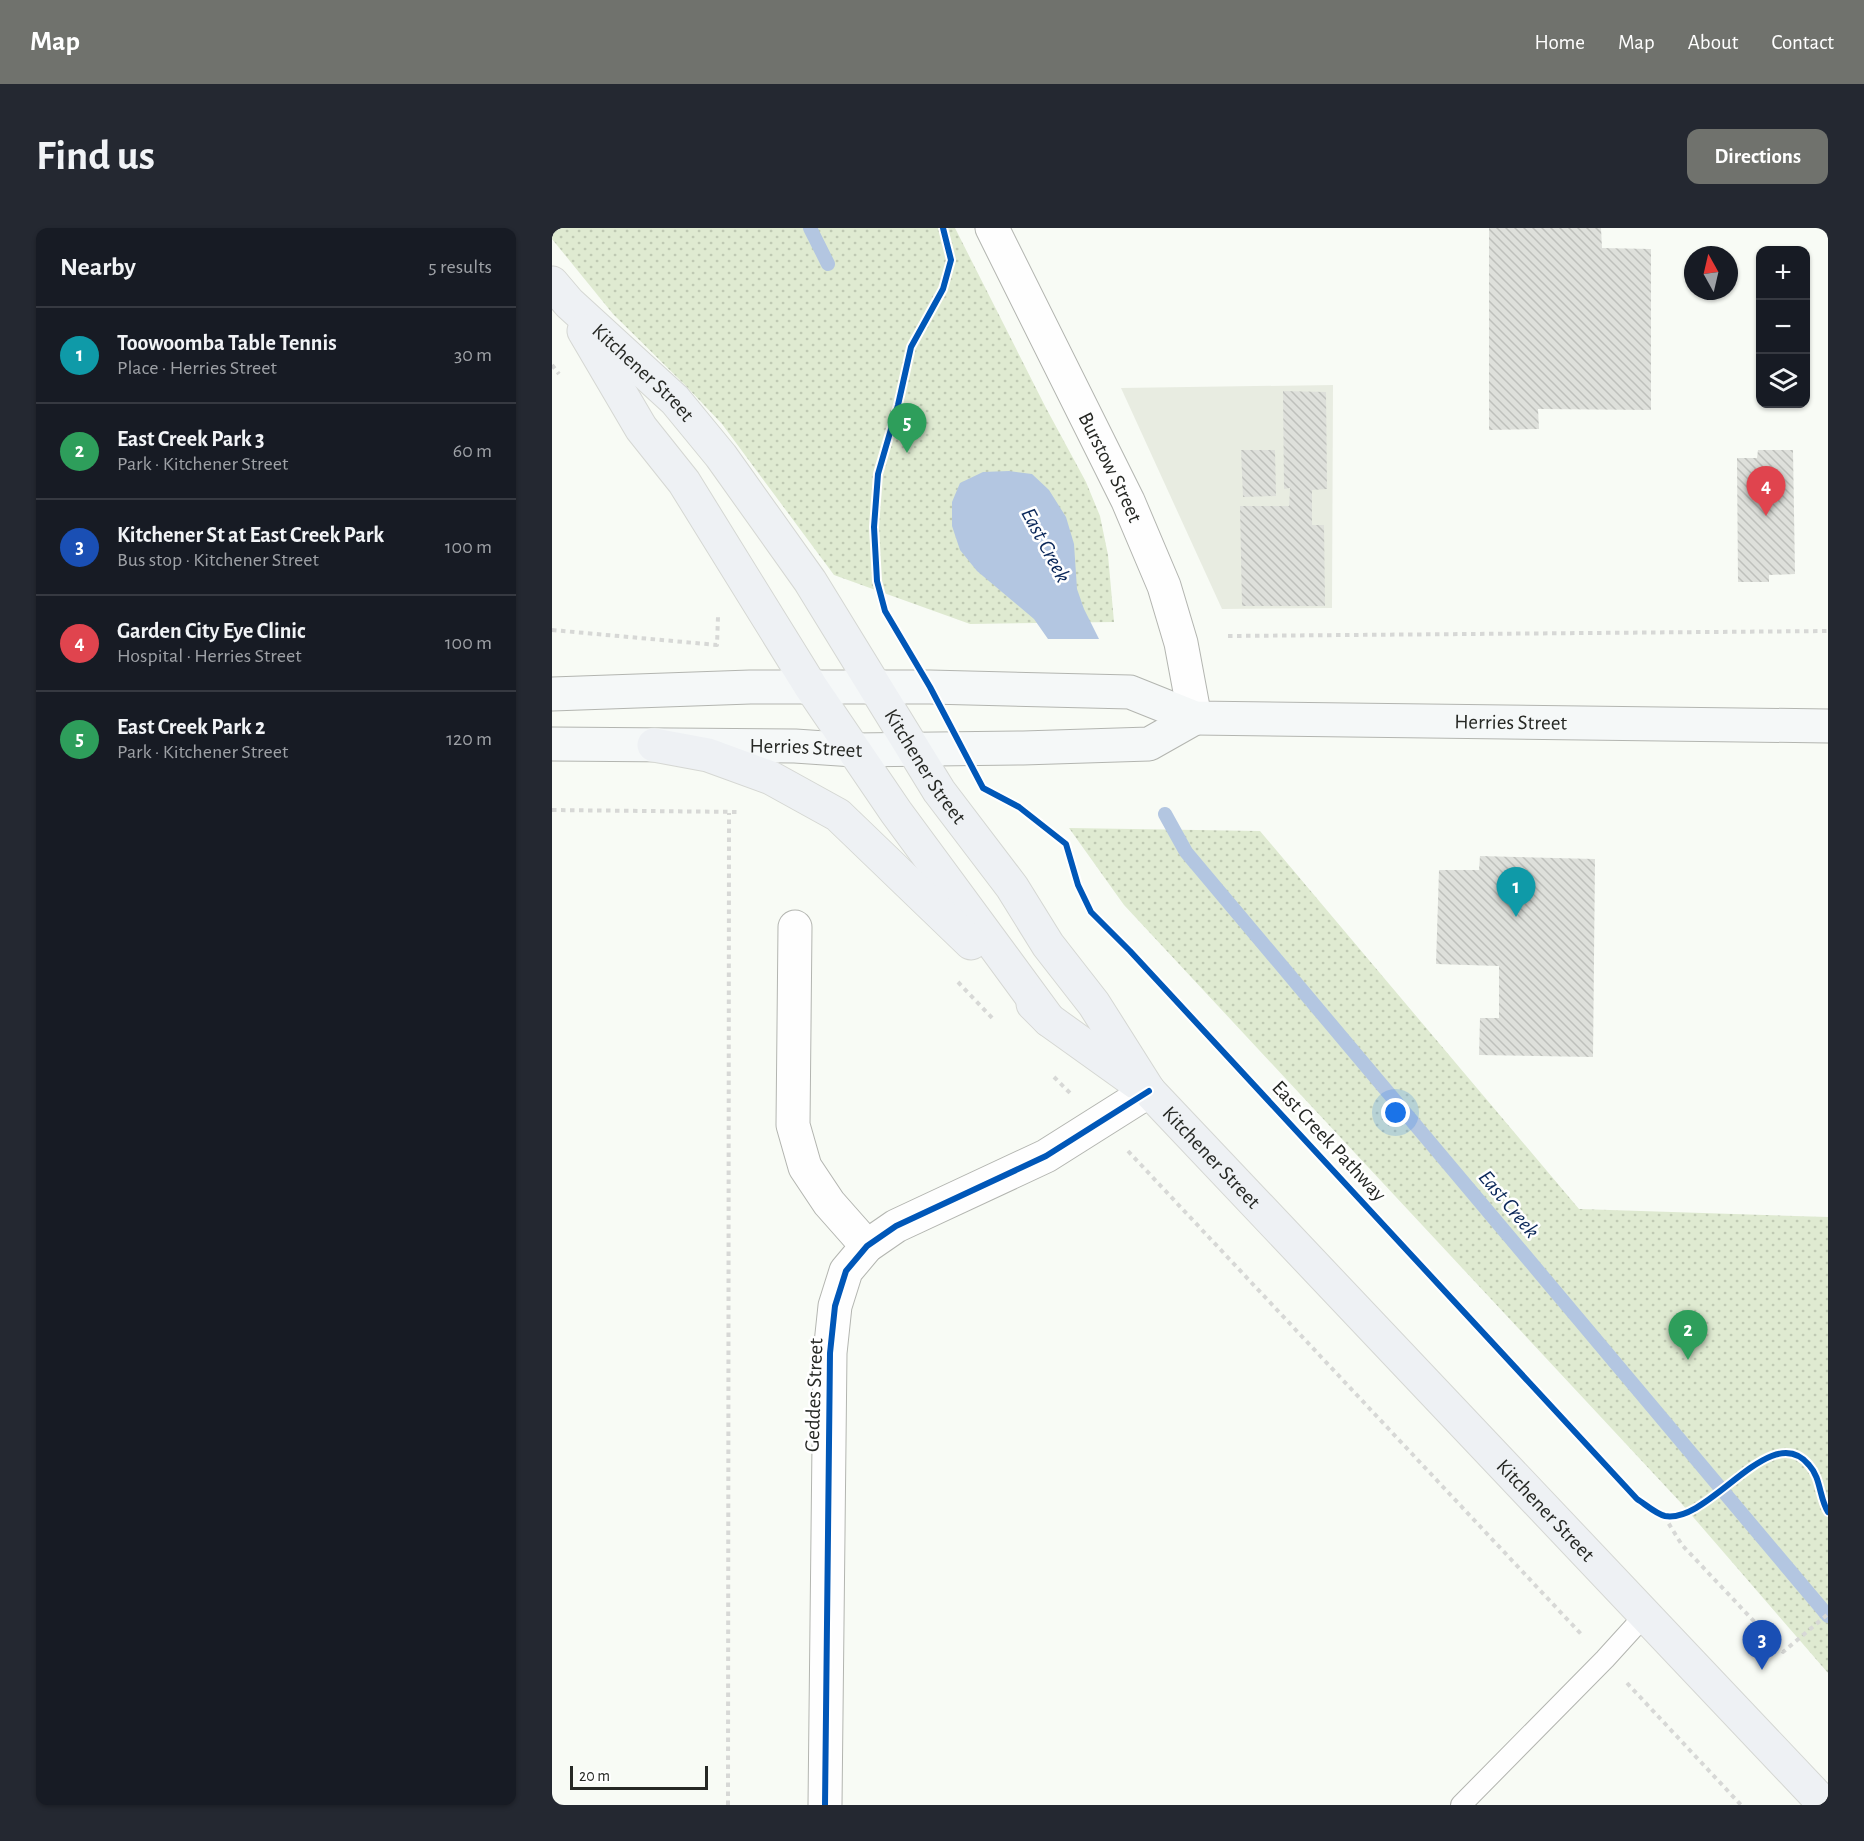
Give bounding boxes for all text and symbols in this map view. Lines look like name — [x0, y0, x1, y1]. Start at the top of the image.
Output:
text: Map — [30, 28, 80, 56]
text: Home — [1534, 32, 1585, 53]
text: Map — [1618, 32, 1655, 53]
text: About — [1688, 32, 1738, 53]
text: Contact — [1771, 32, 1834, 53]
button: Directions — [1687, 129, 1828, 184]
text: Find us — [36, 135, 155, 177]
north arrow — [1684, 246, 1738, 300]
map controls — [1756, 246, 1810, 408]
button: + — [1756, 246, 1810, 300]
text: Nearby — [60, 254, 136, 280]
text: 5 results — [428, 257, 492, 277]
button: − — [1756, 300, 1810, 354]
street label: Kitchener Street — [588, 319, 699, 425]
text: Toowoomba Table Tennis — [117, 332, 337, 354]
text: 1 — [76, 345, 83, 365]
text: 30 m — [454, 345, 492, 365]
button: layers — [1756, 354, 1810, 408]
text: Place · Herries Street — [117, 358, 277, 378]
pin: 5 — [888, 404, 926, 453]
street label: Burstow Street — [1075, 409, 1146, 526]
text: East Creek Park 3 — [117, 428, 264, 450]
text: 2 — [75, 441, 84, 461]
text: 60 m — [453, 441, 492, 461]
text: Park · Kitchener Street — [117, 454, 288, 474]
pin: 4 — [1746, 466, 1786, 516]
water label: East Creek — [1017, 504, 1075, 586]
text: Kitchener St at East Creek Park — [117, 524, 384, 546]
text: 3 — [75, 537, 84, 557]
text: 100 m — [445, 537, 492, 557]
text: Bus stop · Kitchener Street — [117, 550, 319, 570]
text: Garden City Eye Clinic — [117, 620, 306, 642]
text: 4 — [74, 633, 85, 653]
text: 100 m — [445, 633, 492, 653]
text: Hospital · Herries Street — [117, 646, 302, 666]
street label: Kitchener Street — [881, 705, 970, 828]
street label: Herries Street — [1454, 711, 1568, 733]
text: East Creek Park 2 — [117, 716, 265, 738]
text: 5 — [75, 729, 84, 749]
text: 120 m — [446, 729, 492, 749]
street label: Herries Street — [750, 735, 863, 761]
text: Park · Kitchener Street — [117, 742, 288, 762]
pin: 1 — [1496, 868, 1536, 917]
street label: East Creek Pathway — [1268, 1077, 1390, 1205]
your location — [1381, 1098, 1410, 1127]
street label: Kitchener Street — [1159, 1102, 1265, 1212]
water label: East Creek — [1474, 1166, 1544, 1242]
pin: 2 — [1668, 1310, 1708, 1360]
street label: Geddes Street — [802, 1337, 826, 1452]
street label: Kitchener Street — [1493, 1455, 1599, 1565]
pin: 3 — [1742, 1620, 1782, 1670]
scale bar — [570, 1763, 708, 1790]
text: 20 m — [579, 1768, 610, 1784]

